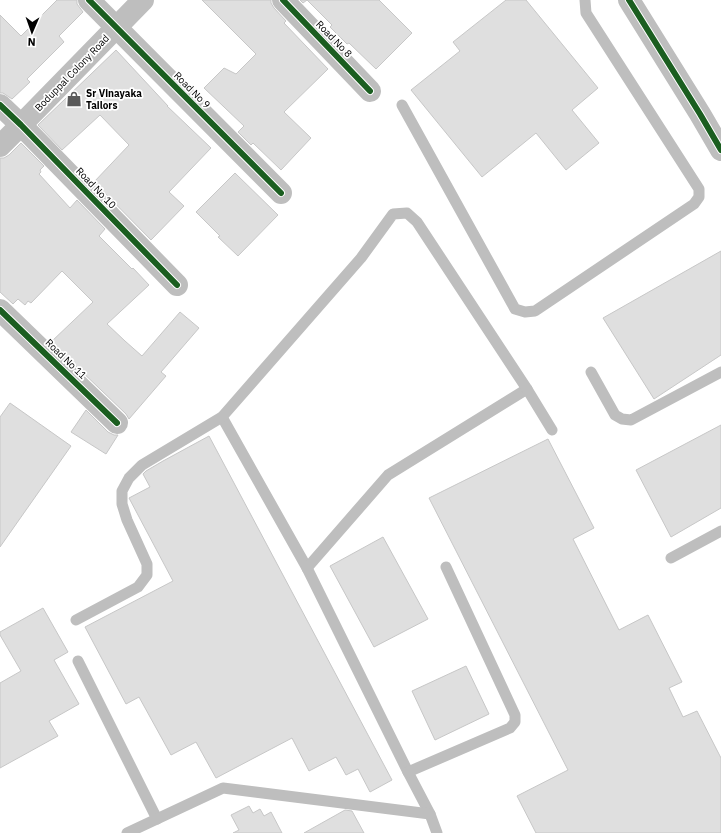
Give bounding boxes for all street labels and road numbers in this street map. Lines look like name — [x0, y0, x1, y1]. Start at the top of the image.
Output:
street label: Road No 8 — [313, 18, 355, 60]
street label: Boduppal Colony Road — [32, 32, 112, 114]
street label: Road No 9 — [171, 69, 213, 111]
street label: Road No 10 — [73, 165, 119, 211]
street label: Road No 11 — [43, 336, 89, 382]

